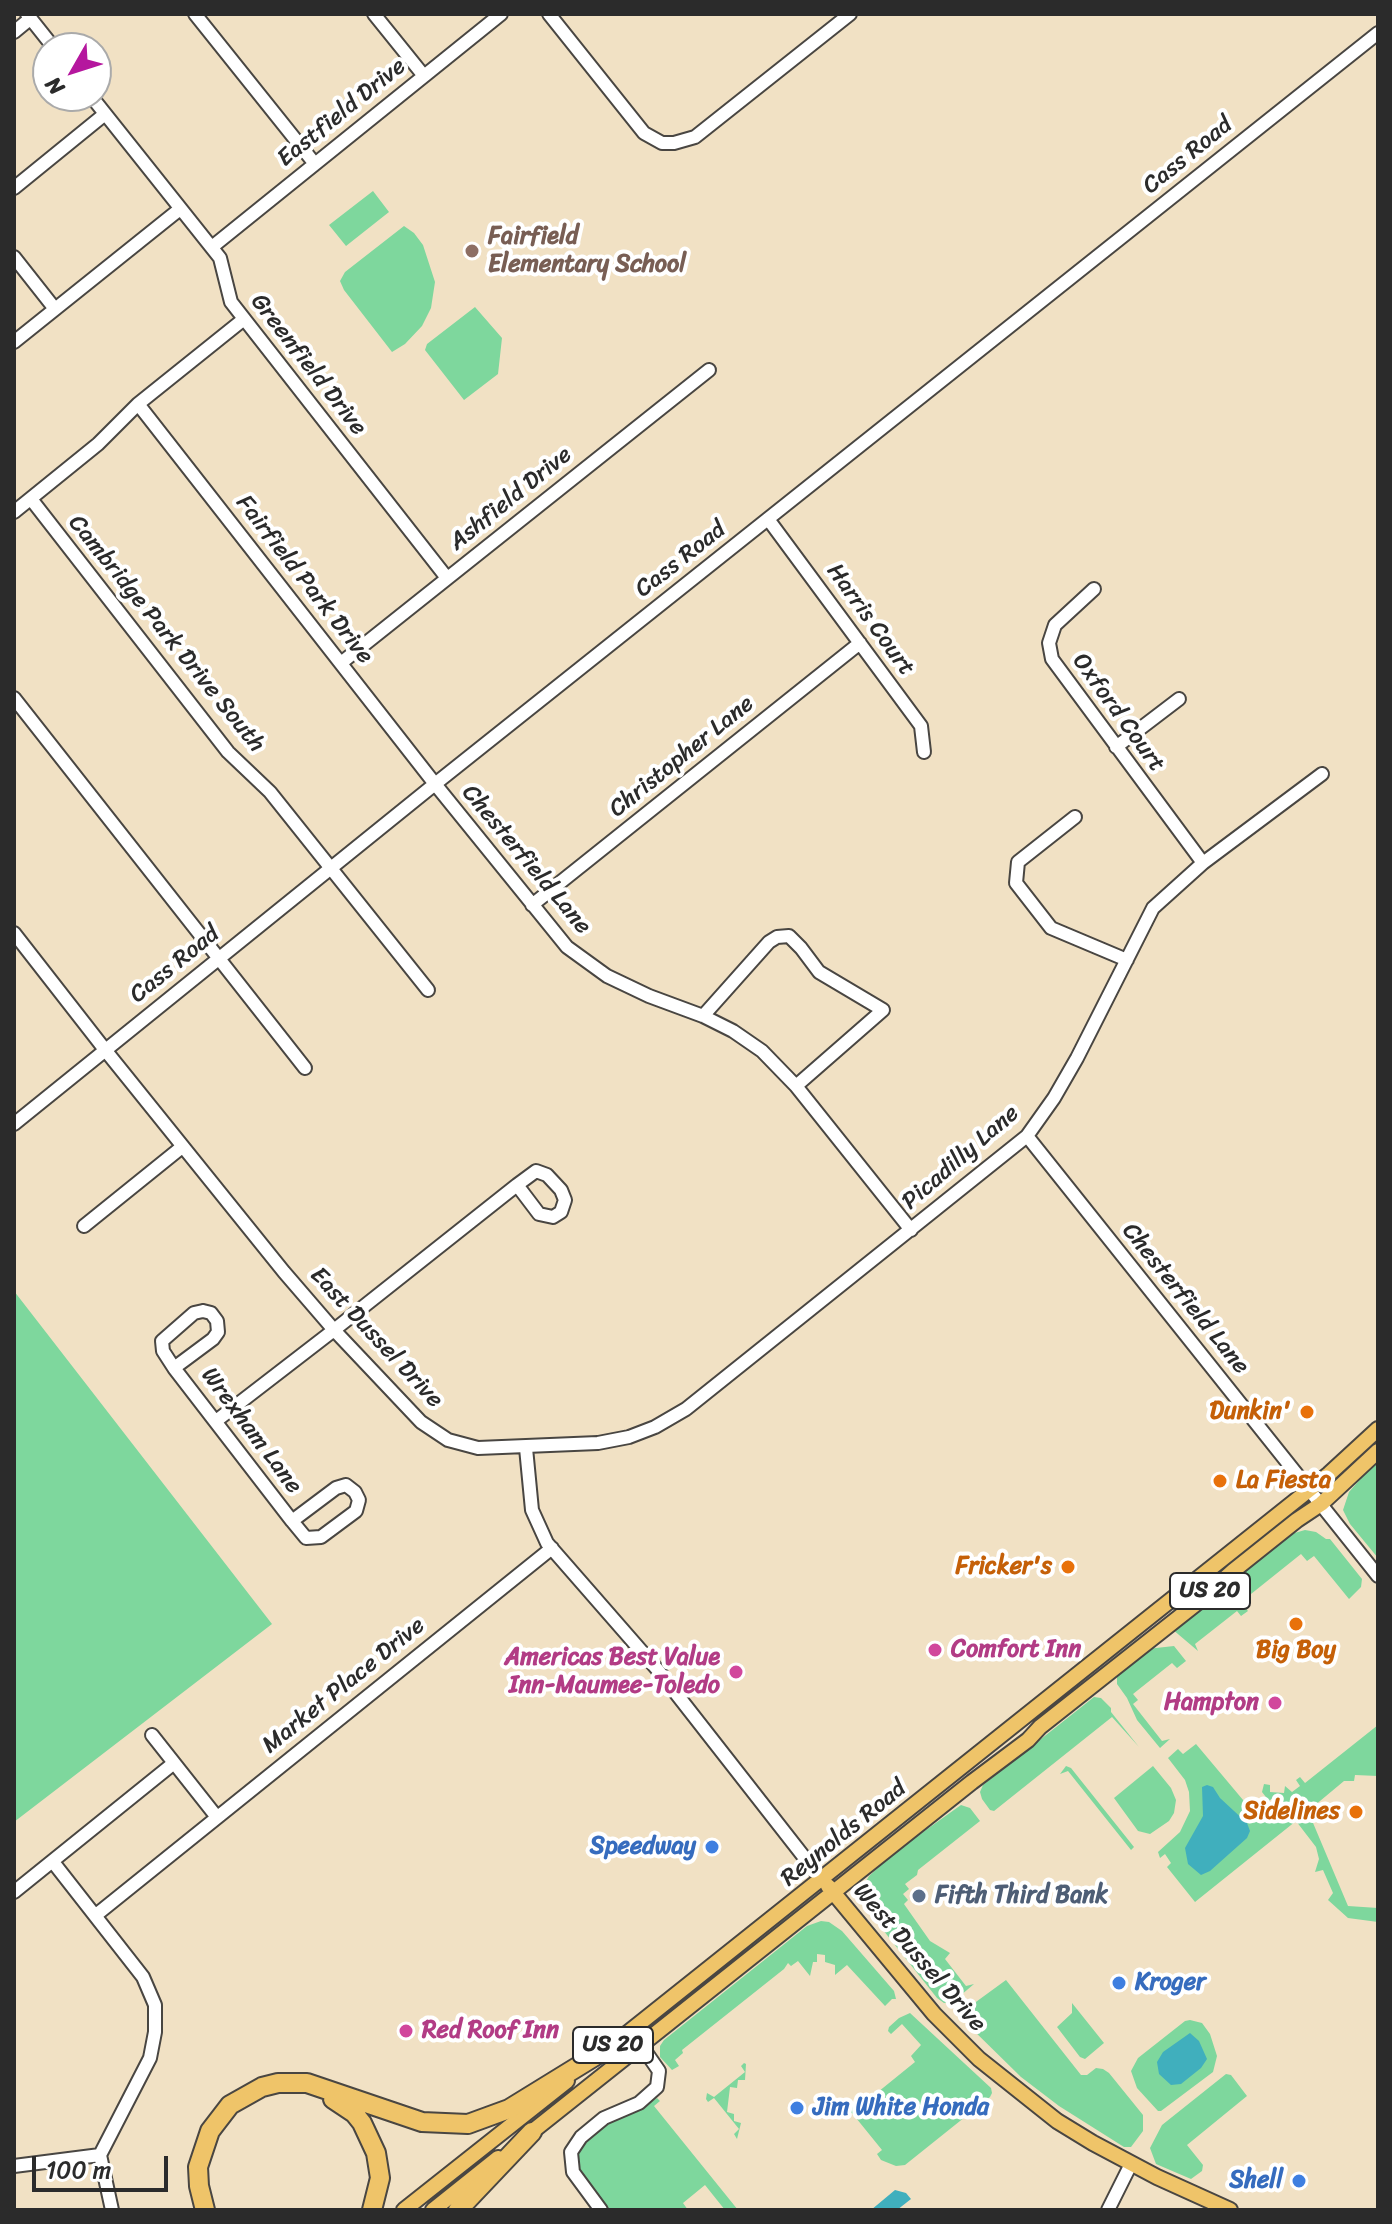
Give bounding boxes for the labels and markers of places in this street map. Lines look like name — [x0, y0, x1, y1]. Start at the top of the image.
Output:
place label: Fairfield Elementary School — [488, 223, 686, 279]
marker: Fairfield Elementary School — [463, 242, 481, 260]
place label: Dunkin' — [1209, 1398, 1291, 1426]
marker: Dunkin' — [1298, 1403, 1316, 1421]
place label: La Fiesta — [1236, 1467, 1331, 1495]
marker: La Fiesta — [1211, 1472, 1229, 1490]
place label: Fricker's — [956, 1553, 1052, 1581]
marker: Fricker's — [1059, 1558, 1077, 1576]
marker: Big Boy — [1287, 1615, 1305, 1633]
place label: Comfort Inn — [951, 1636, 1081, 1664]
place label: Big Boy — [1256, 1637, 1336, 1665]
marker: Comfort Inn — [926, 1641, 944, 1659]
place label: Americas Best Value Inn-Maumee-Toledo — [505, 1644, 720, 1700]
marker: Americas Best Value Inn-Maumee-Toledo — [727, 1663, 745, 1681]
place label: Hampton — [1164, 1689, 1259, 1717]
marker: Hampton — [1266, 1694, 1284, 1712]
place label: Sidelines — [1243, 1798, 1340, 1826]
marker: Sidelines — [1347, 1803, 1365, 1821]
place label: Speedway — [590, 1833, 696, 1861]
marker: Speedway — [703, 1838, 721, 1856]
place label: Fifth Third Bank — [935, 1882, 1108, 1910]
marker: Fifth Third Bank — [910, 1887, 928, 1905]
place label: Kroger — [1135, 1969, 1206, 1997]
marker: Kroger — [1110, 1974, 1128, 1992]
place label: Red Roof Inn — [422, 2017, 559, 2045]
marker: Red Roof Inn — [397, 2022, 415, 2040]
place label: Jim White Honda — [813, 2094, 989, 2122]
marker: Jim White Honda — [788, 2099, 806, 2117]
place label: Shell — [1229, 2167, 1283, 2195]
marker: Shell — [1290, 2172, 1308, 2190]

